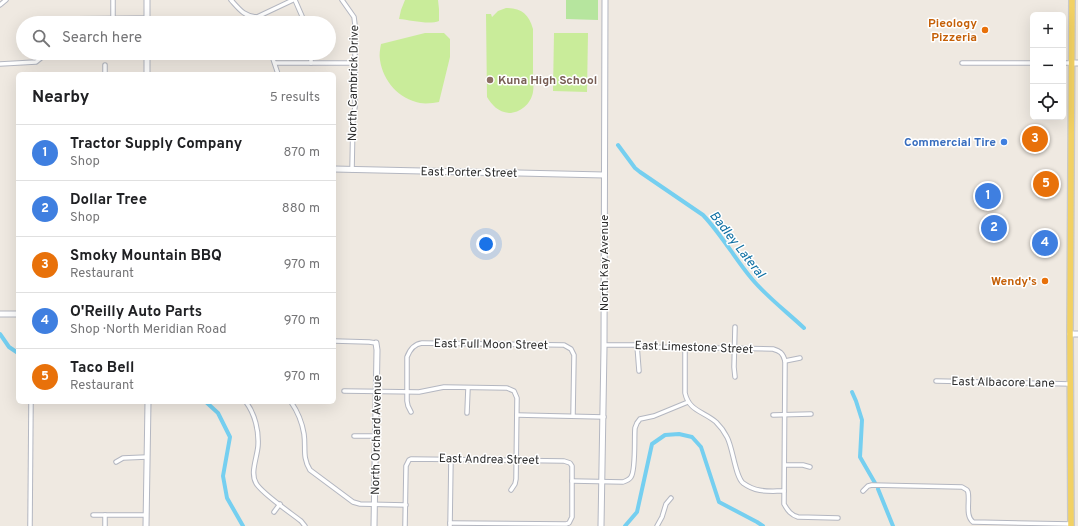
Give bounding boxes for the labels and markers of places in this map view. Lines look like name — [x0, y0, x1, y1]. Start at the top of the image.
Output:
place label: Pieology Pizzeria — [928, 16, 977, 46]
marker: Pieology Pizzeria — [980, 25, 990, 35]
place label: Kuna High School — [498, 73, 597, 89]
marker: Kuna High School — [485, 75, 495, 85]
pin: 3 — [1022, 124, 1048, 154]
place label: Commercial Tire — [904, 135, 996, 151]
marker: Commercial Tire — [999, 137, 1009, 147]
pin: 5 — [1033, 169, 1059, 199]
pin: 1 — [975, 181, 1001, 211]
pin: 2 — [981, 213, 1007, 243]
pin: 4 — [1032, 228, 1058, 258]
place label: Wendy's — [991, 274, 1037, 290]
marker: Wendy's — [1040, 276, 1050, 286]

